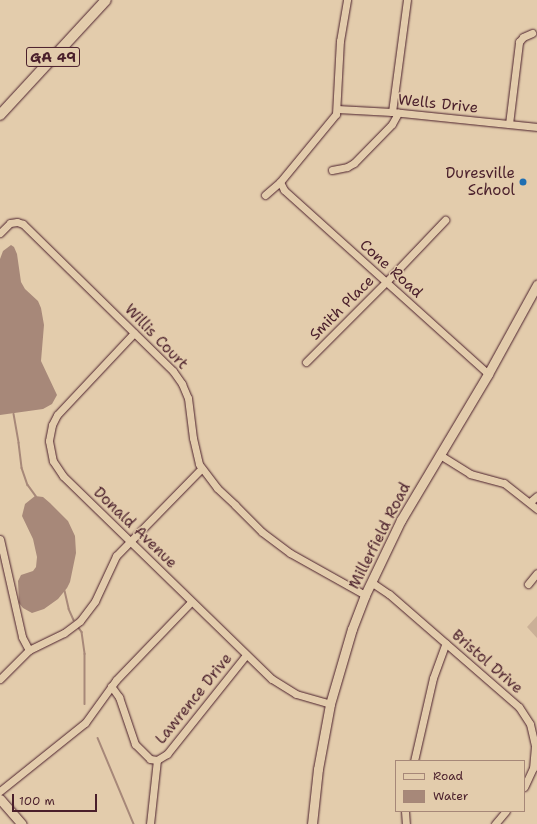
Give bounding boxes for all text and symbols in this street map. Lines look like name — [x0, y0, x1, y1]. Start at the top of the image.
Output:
road number: GA 49 — [26, 45, 80, 69]
street label: Wells Drive — [397, 91, 479, 117]
place label: Duresville School — [445, 164, 515, 199]
marker: Duresville School — [518, 177, 528, 187]
street label: Cone Road — [356, 236, 426, 302]
street label: Smith Place — [306, 272, 378, 344]
street label: Willis Court — [121, 301, 191, 373]
street label: Millerfield Road — [345, 480, 415, 592]
street label: Donald Avenue — [90, 484, 180, 572]
street label: Bristol Drive — [448, 626, 526, 698]
street label: Lawrence Drive — [152, 650, 236, 748]
legend — [395, 760, 525, 812]
text: Road — [433, 768, 463, 784]
scale bar — [14, 786, 99, 812]
text: Water — [433, 788, 468, 804]
text: 100 m — [19, 793, 55, 809]

